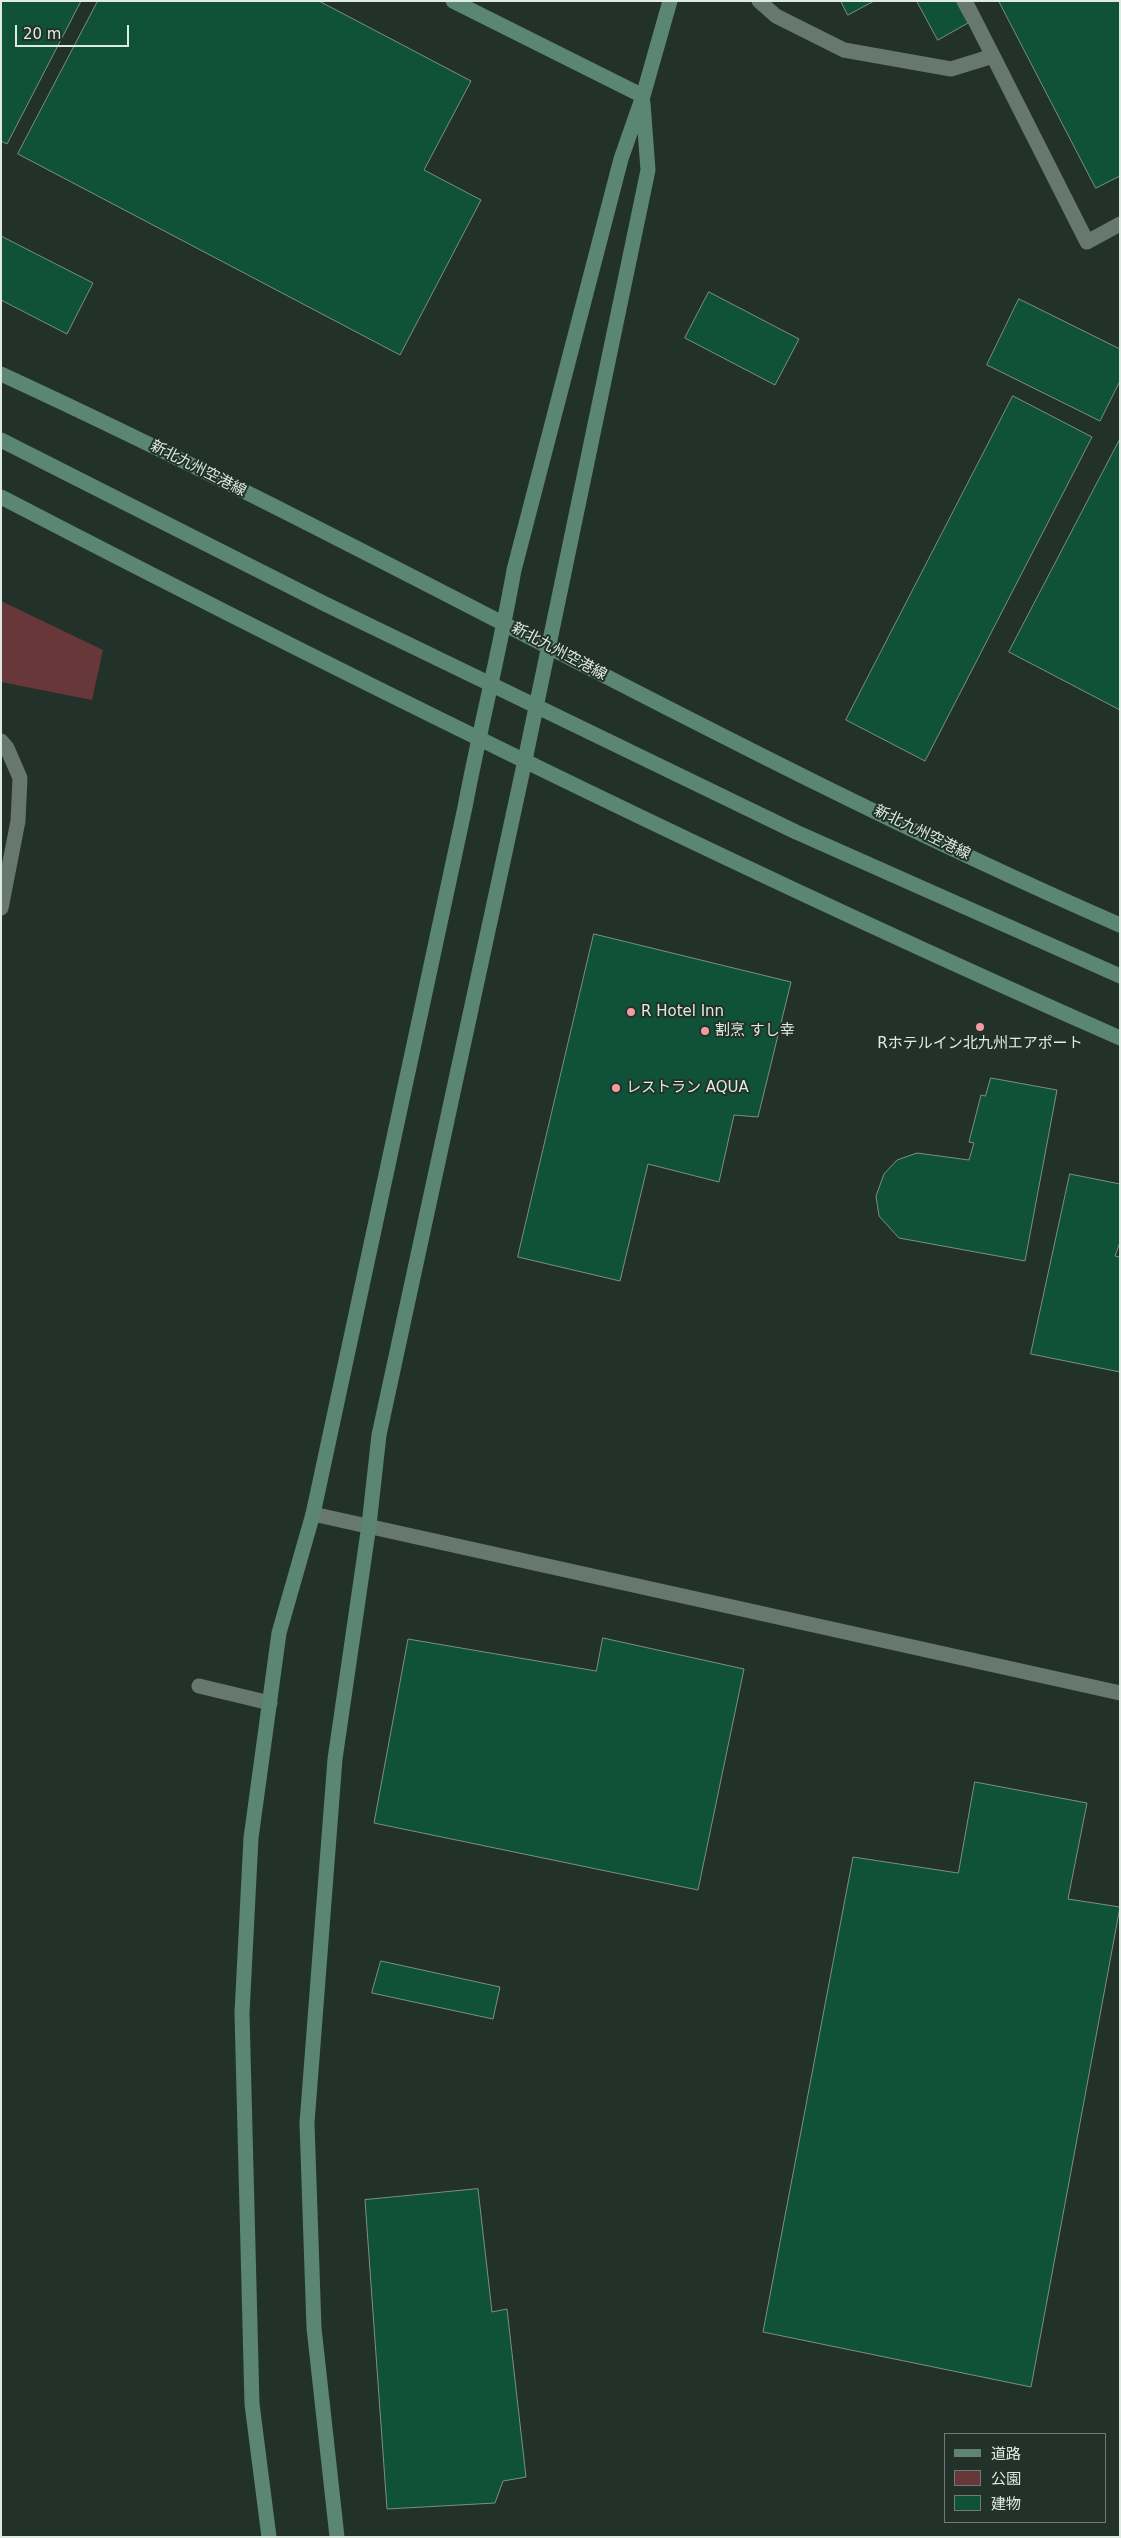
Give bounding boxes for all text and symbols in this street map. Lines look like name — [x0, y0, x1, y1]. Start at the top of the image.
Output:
scale bar — [18, 15, 131, 47]
text: 20 m — [23, 25, 61, 43]
street label: 新北九州空港線 — [147, 437, 249, 501]
street label: 新北九州空港線 — [508, 619, 610, 685]
street label: 新北九州空港線 — [871, 802, 973, 864]
place label: R Hotel Inn — [641, 1003, 724, 1021]
marker: R Hotel Inn — [625, 1006, 637, 1018]
marker: Rホテルイン北九州エアポート — [974, 1021, 986, 1033]
place label: 割烹 すし幸 — [715, 1022, 795, 1040]
marker: 割烹 すし幸 — [699, 1025, 711, 1037]
place label: Rホテルイン北九州エアポート — [877, 1035, 1083, 1053]
place label: レストラン AQUA — [626, 1079, 749, 1097]
marker: レストラン AQUA — [610, 1082, 622, 1094]
legend — [944, 2433, 1106, 2523]
text: 道路 — [991, 2445, 1021, 2463]
text: 公園 — [991, 2470, 1021, 2488]
text: 建物 — [991, 2495, 1021, 2513]

